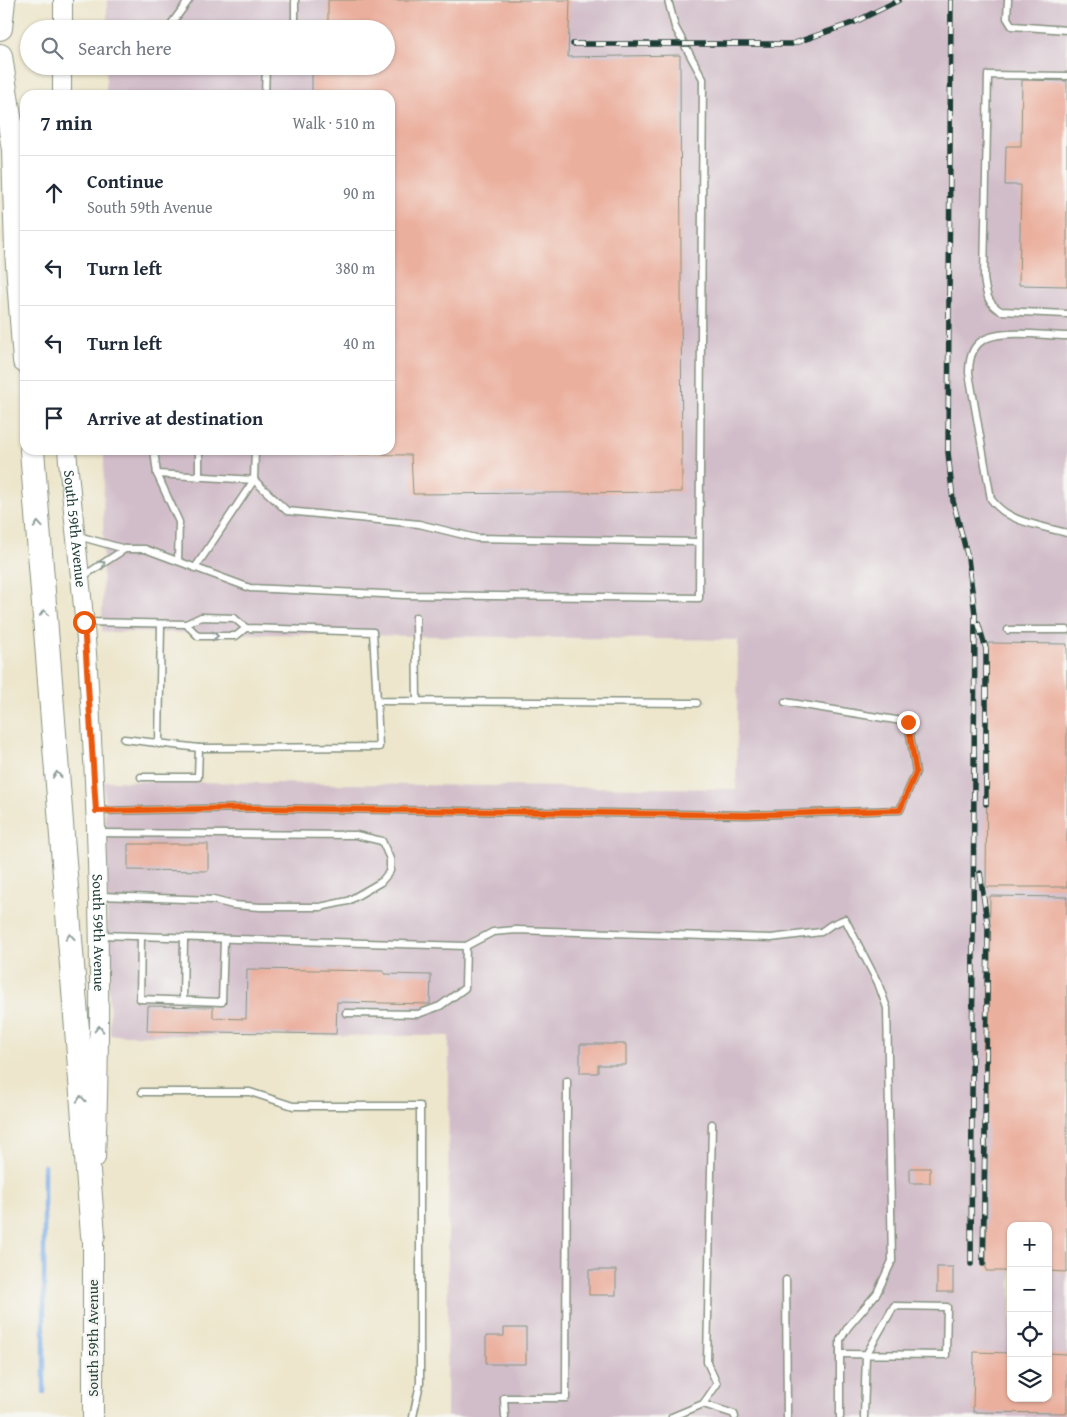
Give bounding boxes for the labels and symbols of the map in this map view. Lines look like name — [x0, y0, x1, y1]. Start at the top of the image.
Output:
street label: South 59th Avenue — [59, 469, 92, 588]
one-way arrow — [32, 521, 43, 529]
one-way arrow — [96, 561, 106, 570]
one-way arrow — [39, 609, 50, 617]
route start — [73, 611, 96, 634]
one-way arrow — [212, 631, 219, 641]
route end — [897, 711, 920, 734]
one-way arrow — [52, 771, 63, 779]
street label: South 59th Avenue — [88, 874, 110, 992]
one-way arrow — [64, 933, 75, 941]
one-way arrow — [94, 1025, 104, 1032]
one-way arrow — [76, 1095, 87, 1103]
street label: South 59th Avenue — [82, 1279, 103, 1397]

